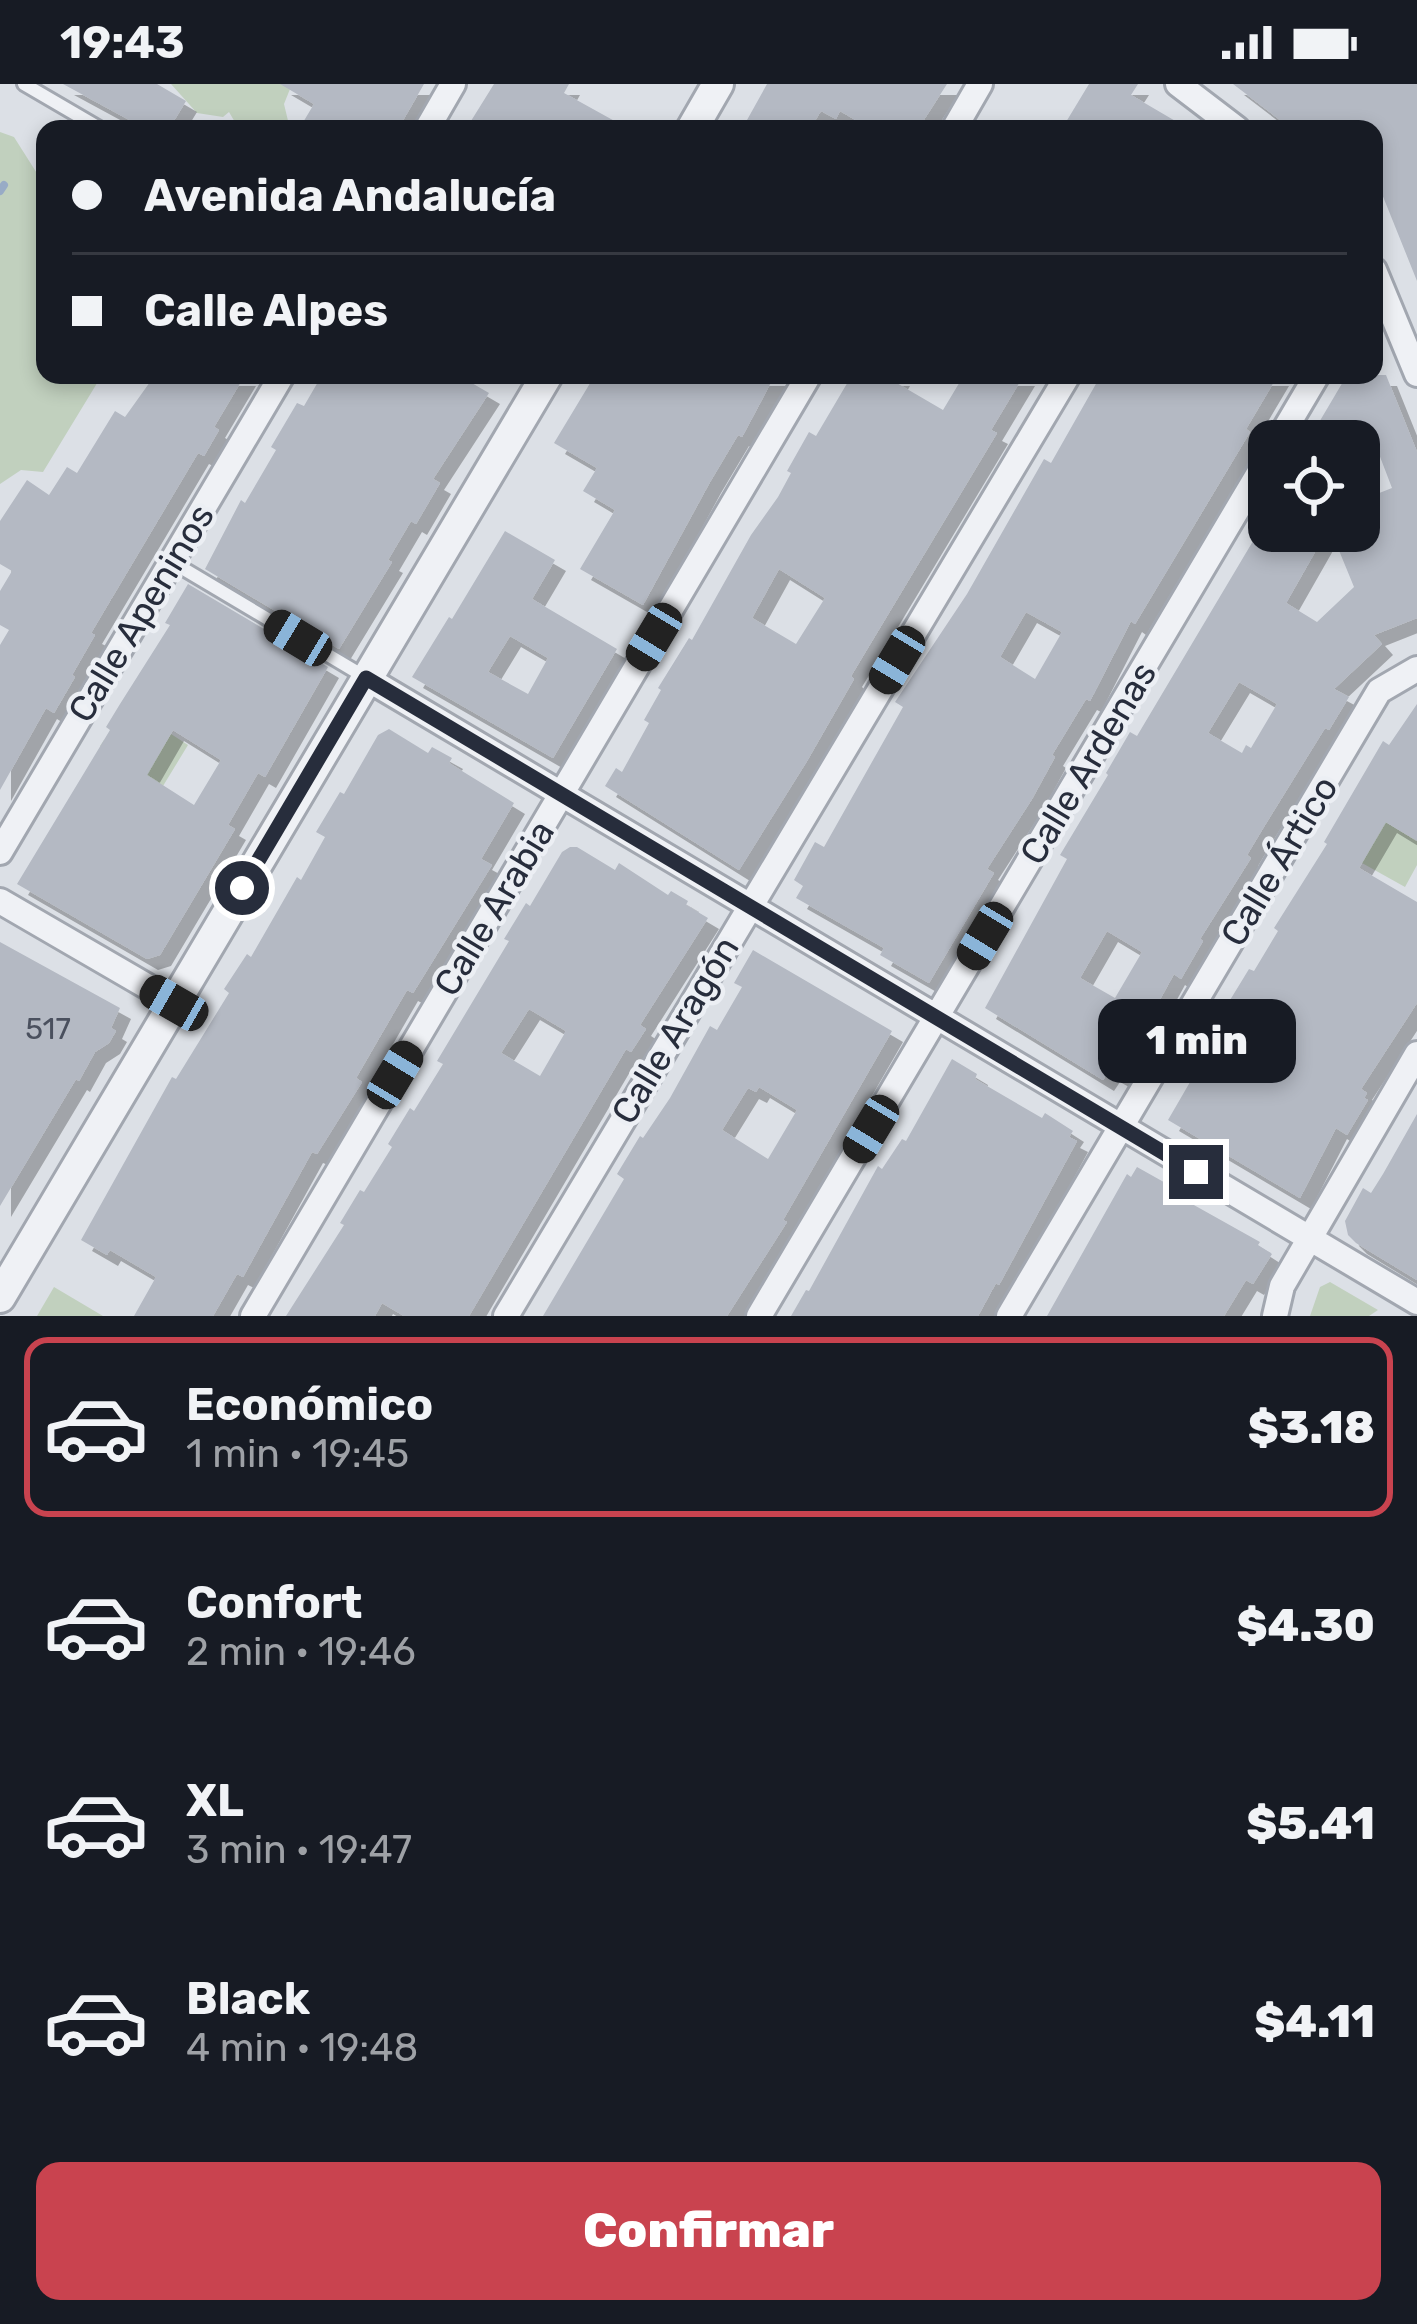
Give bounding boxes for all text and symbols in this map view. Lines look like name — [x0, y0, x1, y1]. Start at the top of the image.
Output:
text: 19:43 — [60, 16, 185, 69]
text: Avenida Andalucía — [144, 169, 556, 222]
text: Calle Alpes — [144, 284, 388, 337]
map controls — [1248, 420, 1380, 552]
button: locate — [1248, 420, 1380, 552]
street label: Calle Apeninos — [59, 496, 223, 730]
car — [620, 597, 688, 677]
car — [258, 604, 338, 672]
car — [863, 620, 931, 700]
street label: Calle Ardenas — [1011, 654, 1165, 872]
street label: Calle Ártico — [1212, 768, 1346, 954]
street label: Calle Arabia — [425, 813, 563, 1003]
route start — [215, 861, 269, 915]
car — [951, 896, 1019, 976]
street label: Calle Aragón — [602, 929, 748, 1131]
car — [134, 969, 214, 1037]
callout: 1 min — [1097, 998, 1295, 1082]
house number: 517 — [25, 1011, 71, 1047]
text: 1 min — [1146, 1018, 1248, 1064]
car — [361, 1035, 429, 1115]
car — [837, 1089, 905, 1169]
route end — [1169, 1145, 1223, 1199]
icon: car — [42, 1373, 150, 1481]
text: Económico — [186, 1378, 433, 1431]
text: $3.18 — [1248, 1401, 1375, 1454]
text: 1 min · 19:45 — [186, 1431, 409, 1477]
icon: car — [42, 1571, 150, 1679]
text: Confort — [186, 1576, 362, 1629]
text: $4.30 — [1237, 1599, 1375, 1652]
text: 2 min · 19:46 — [186, 1629, 416, 1675]
icon: car — [42, 1769, 150, 1877]
text: XL — [186, 1774, 244, 1827]
text: $5.41 — [1246, 1797, 1375, 1850]
text: 3 min · 19:47 — [186, 1827, 412, 1873]
icon: car — [42, 1967, 150, 2075]
text: Black — [186, 1972, 310, 2025]
text: $4.11 — [1254, 1995, 1375, 2048]
text: 4 min · 19:48 — [186, 2025, 418, 2071]
button: Confirmar — [36, 2162, 1381, 2300]

